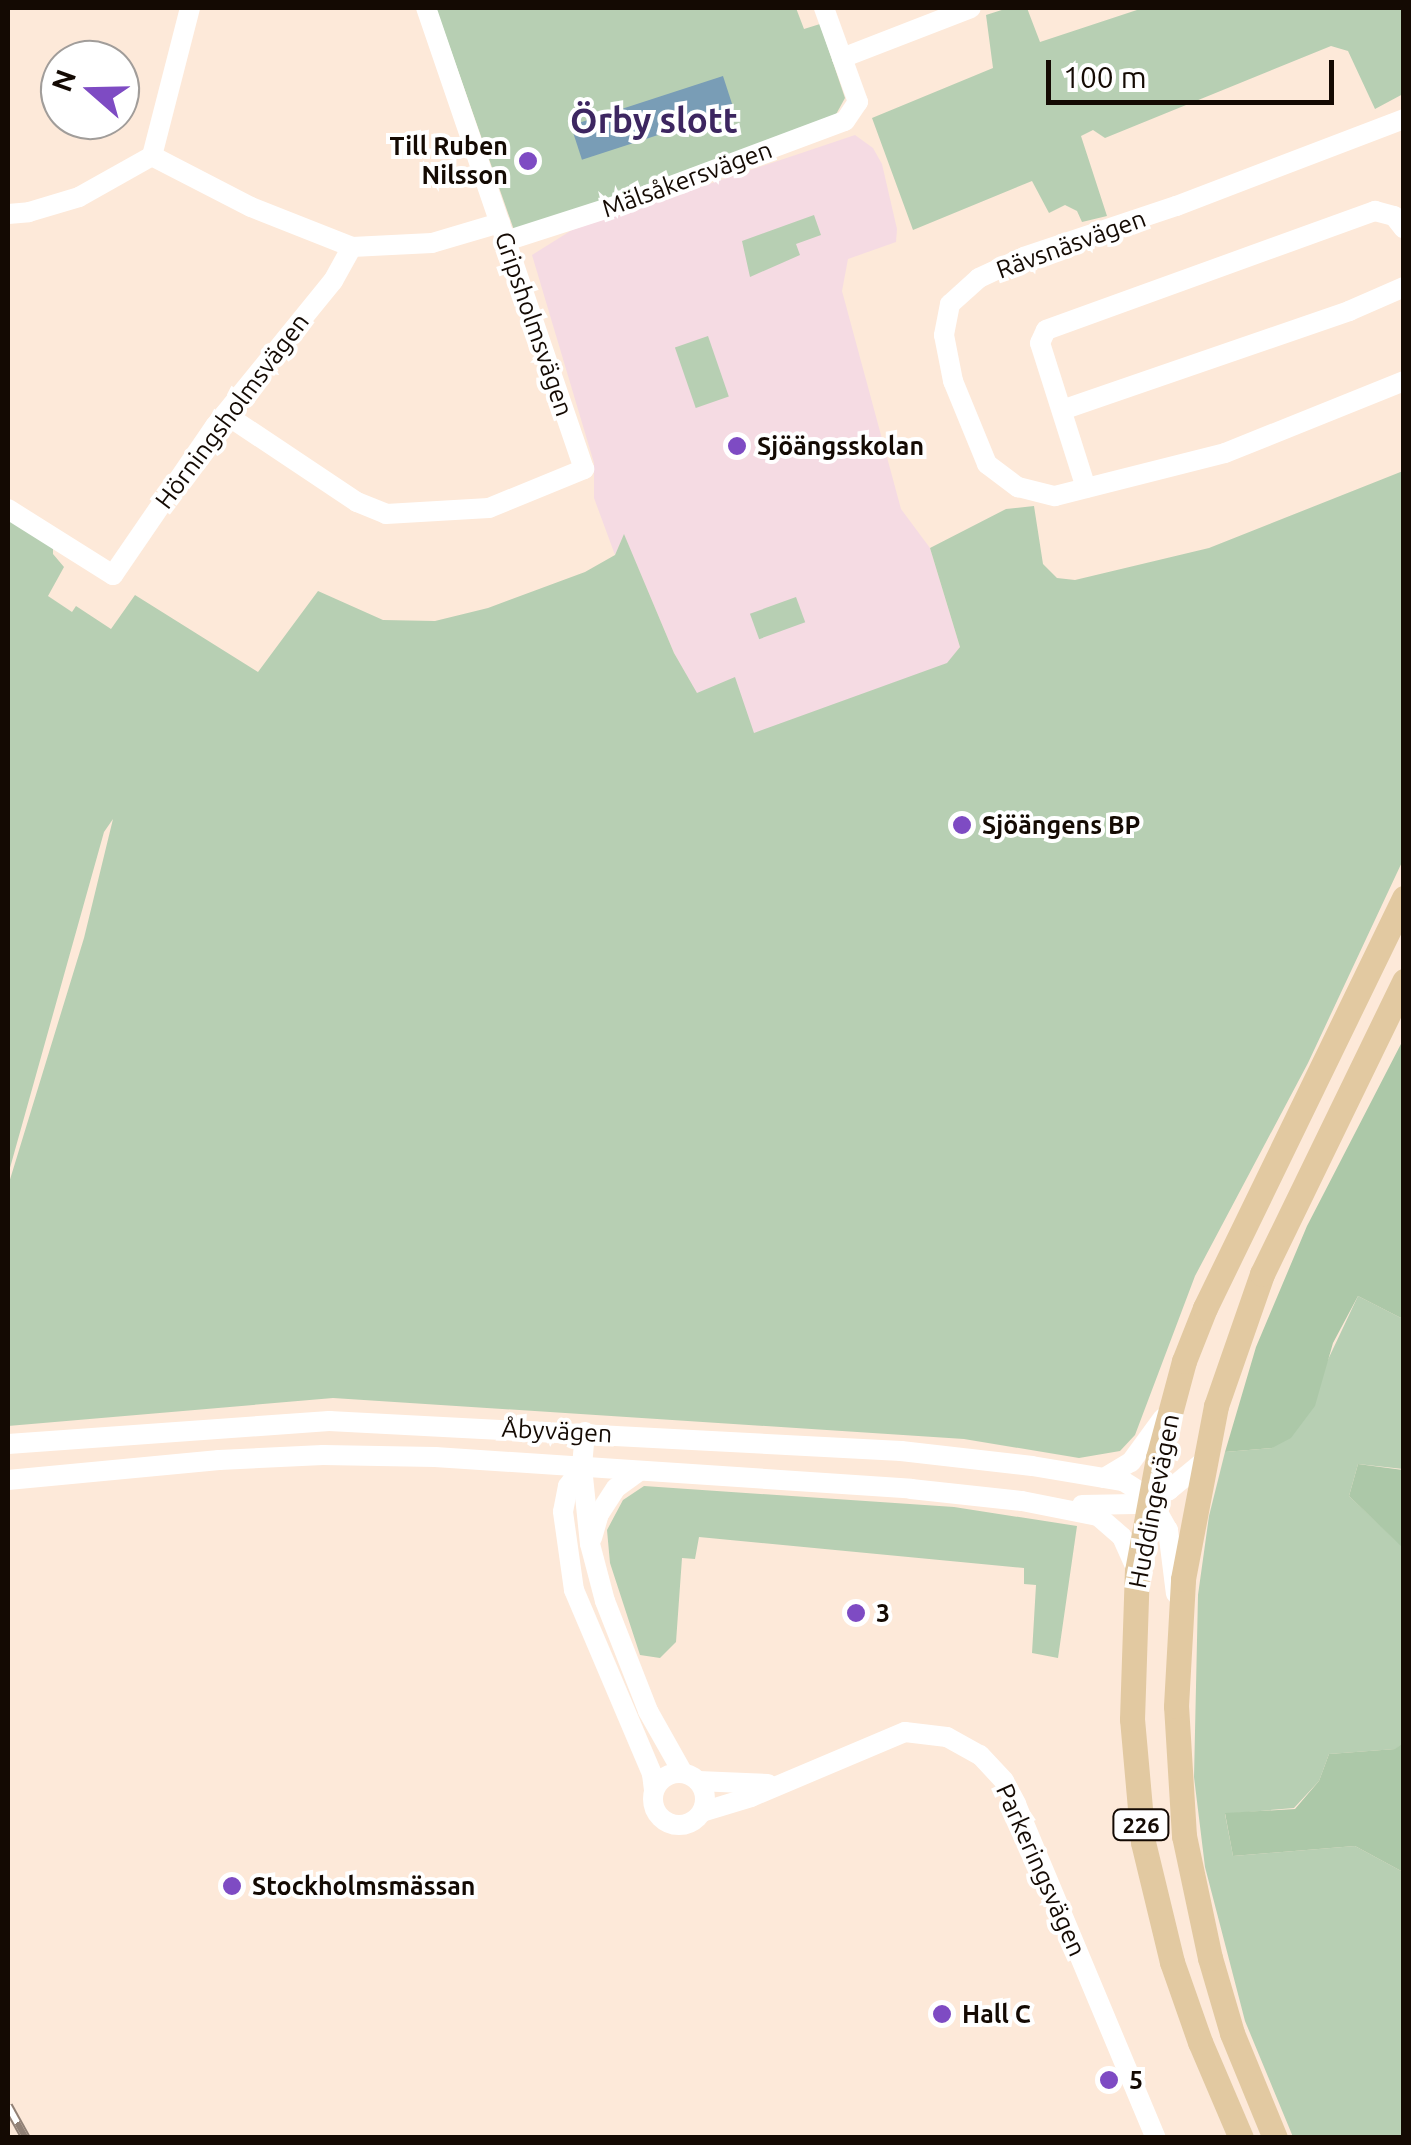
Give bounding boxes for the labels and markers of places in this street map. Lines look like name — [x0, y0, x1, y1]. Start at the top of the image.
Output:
place label: Till Ruben Nilsson — [389, 132, 508, 191]
marker: Till Ruben Nilsson — [517, 150, 539, 172]
place label: Sjöängsskolan — [757, 431, 924, 461]
marker: Sjöängsskolan — [726, 435, 748, 457]
place label: Sjöängens BP — [982, 810, 1140, 840]
marker: Sjöängens BP — [951, 814, 973, 836]
place label: 3 — [876, 1598, 890, 1628]
marker: 3 — [845, 1602, 867, 1624]
place label: Stockholmsmässan — [252, 1871, 475, 1901]
marker: Stockholmsmässan — [221, 1875, 243, 1897]
place label: Hall C — [962, 1999, 1031, 2029]
marker: Hall C — [931, 2003, 953, 2025]
place label: 5 — [1129, 2065, 1143, 2095]
marker: 5 — [1098, 2069, 1120, 2091]

